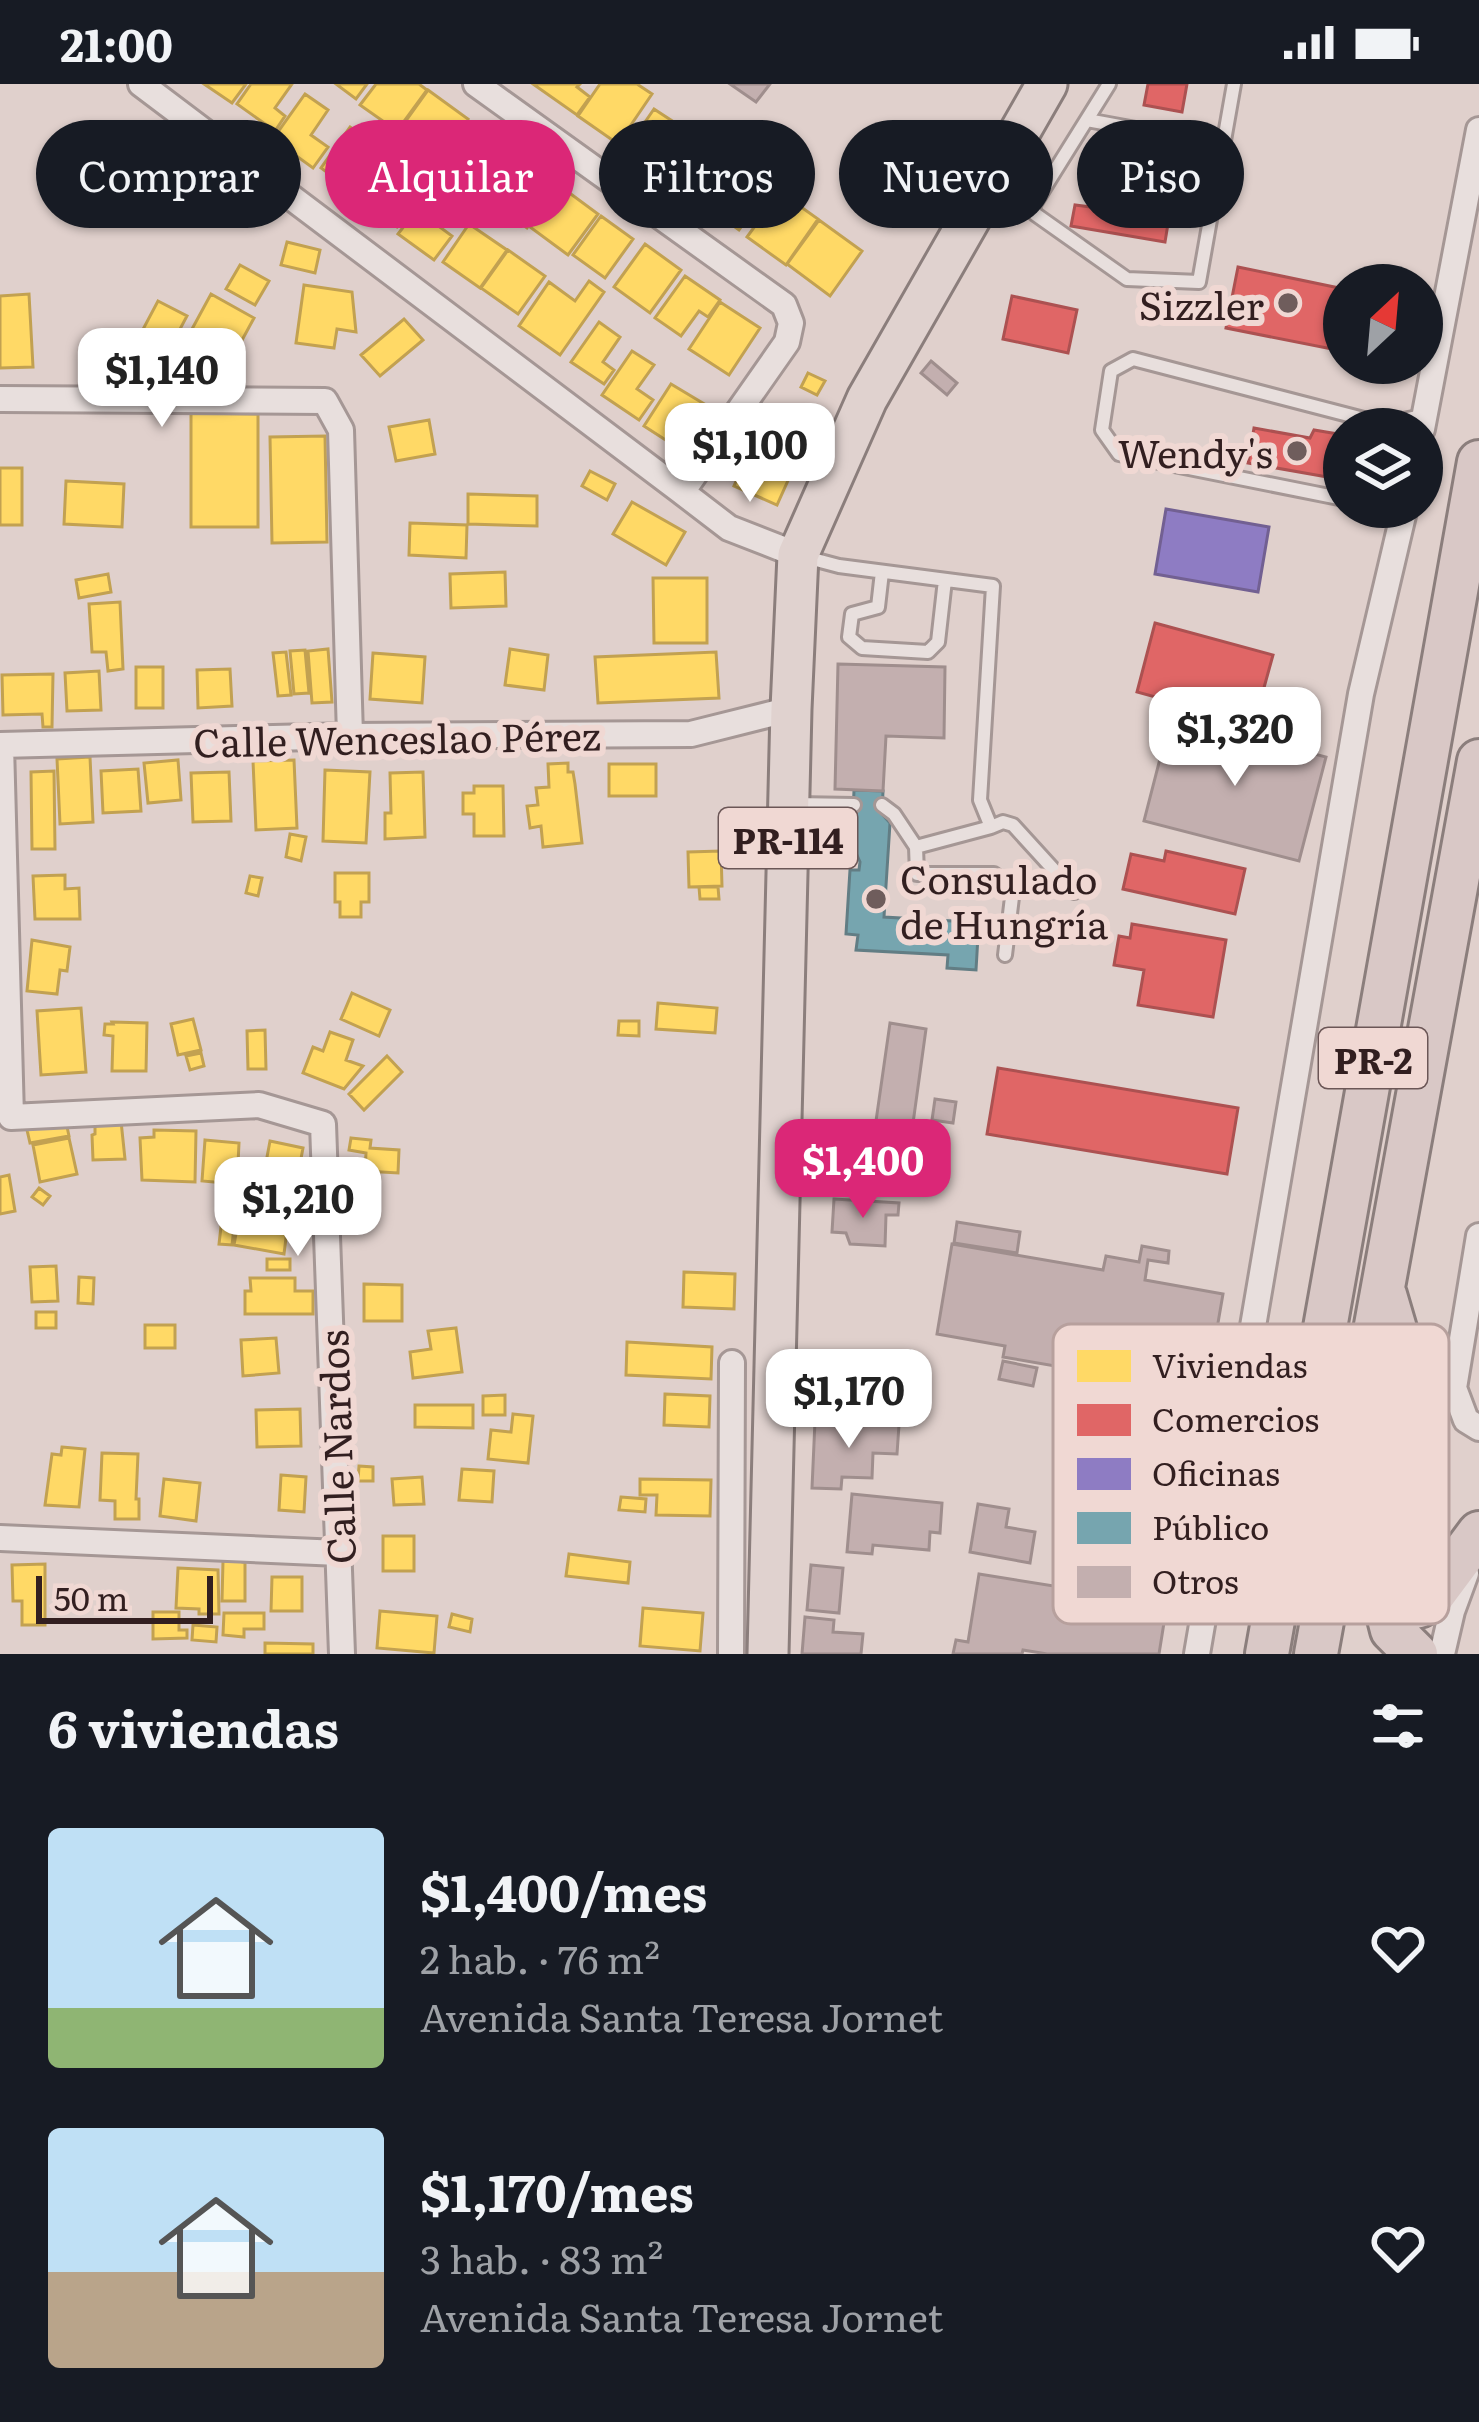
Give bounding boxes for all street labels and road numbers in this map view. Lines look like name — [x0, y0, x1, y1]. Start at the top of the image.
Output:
street label: Calle Wenceslao Pérez — [193, 704, 601, 770]
road number: PR-114 — [719, 808, 857, 868]
road number: PR-2 — [1319, 1028, 1427, 1088]
street label: Calle Nardos — [302, 1329, 368, 1565]

